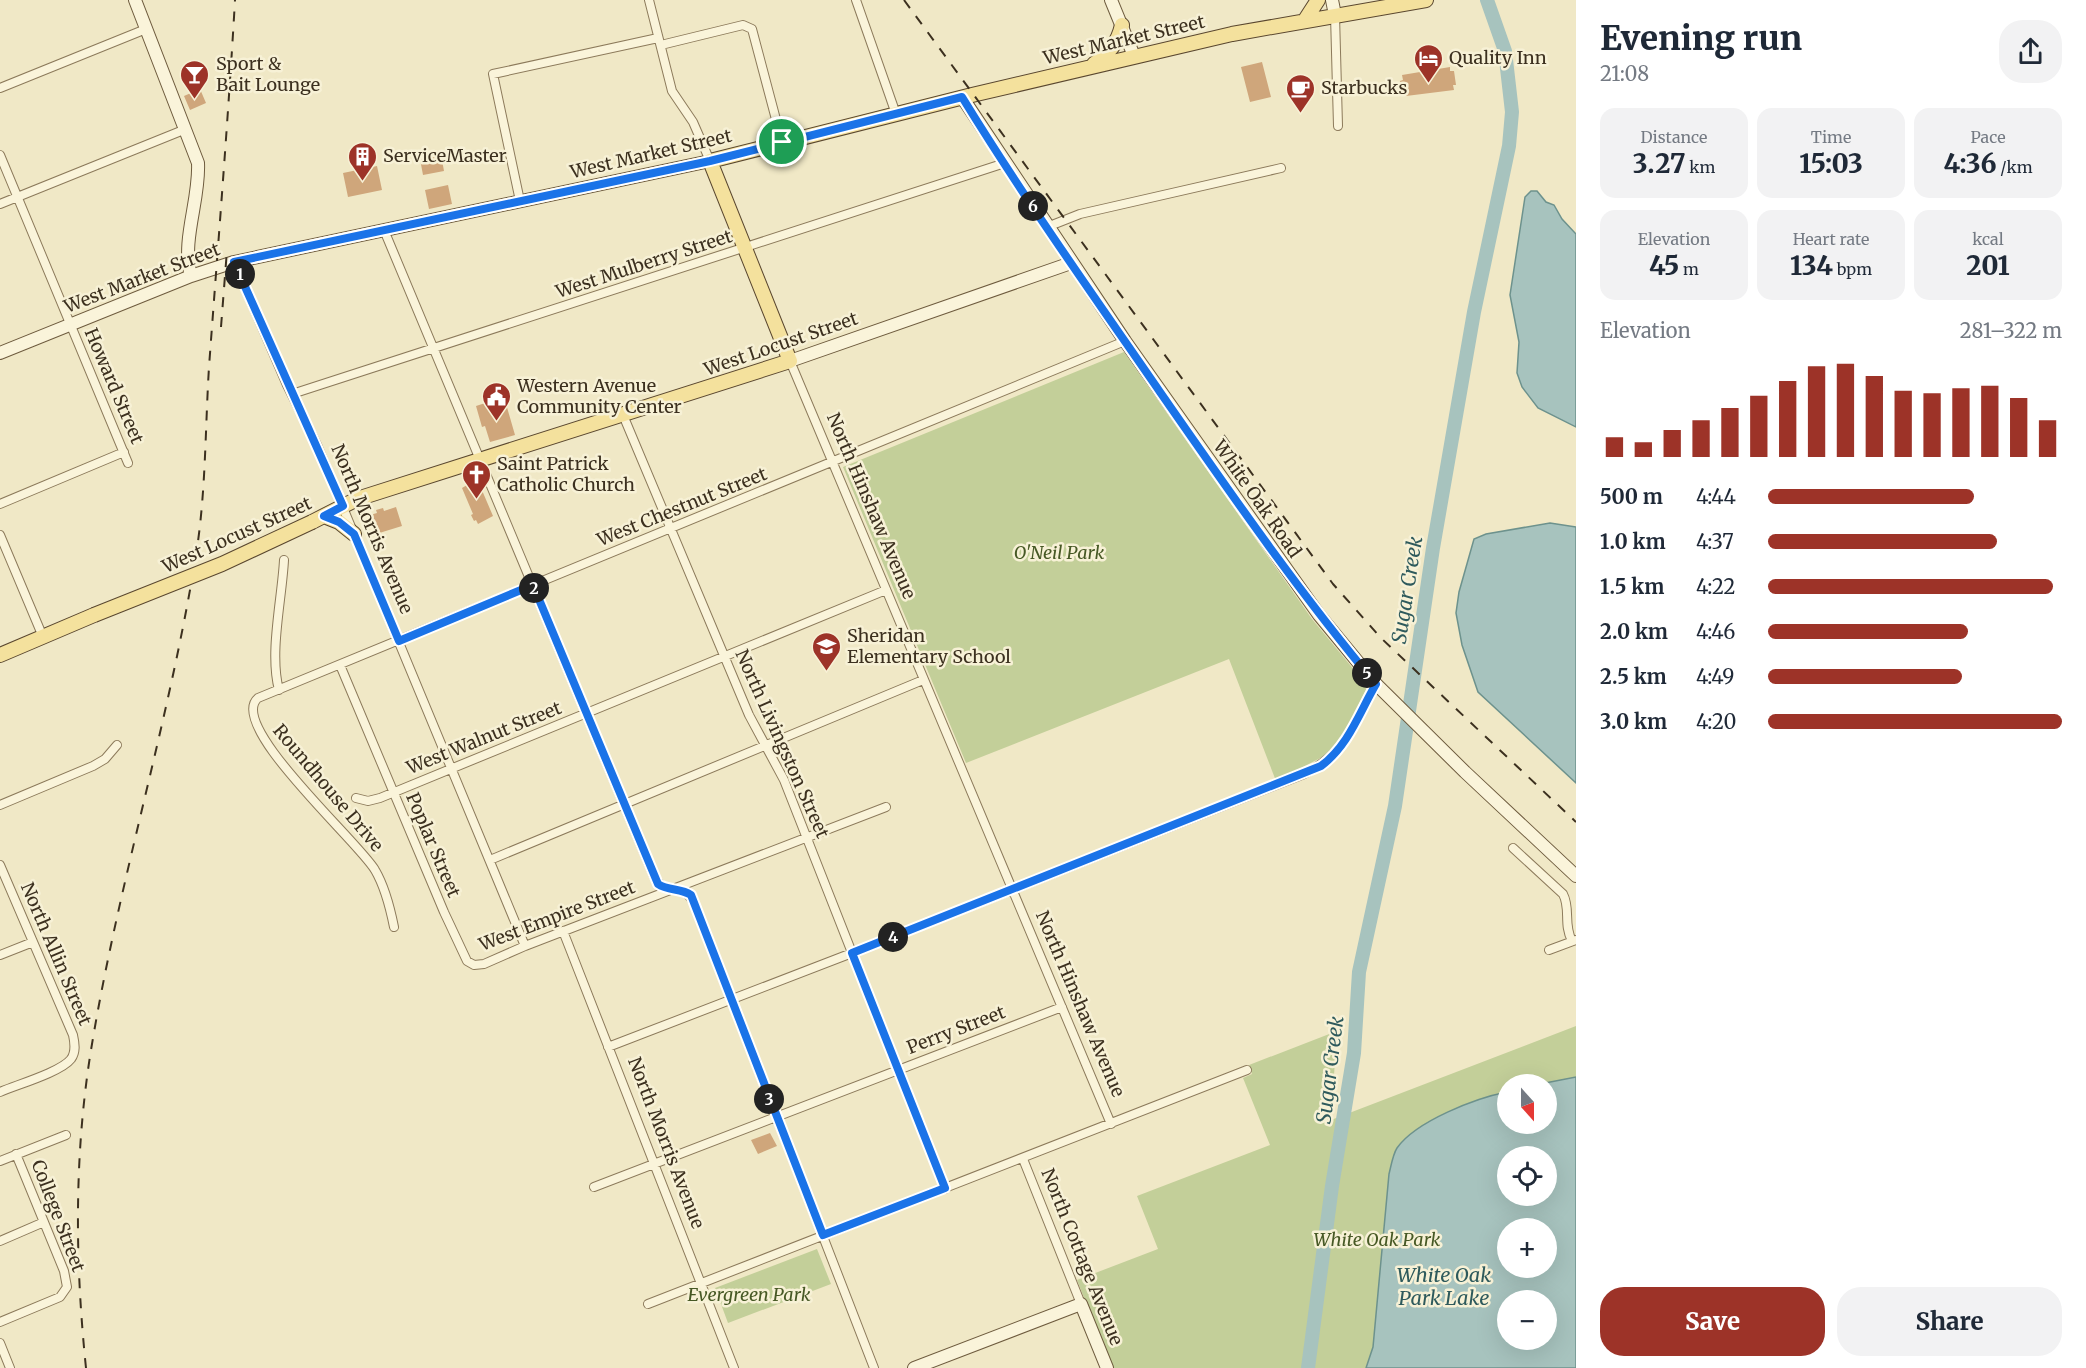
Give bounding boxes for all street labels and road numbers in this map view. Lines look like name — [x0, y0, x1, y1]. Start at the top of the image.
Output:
street label: West Market Street — [1040, 10, 1207, 70]
street label: West Market Street — [567, 124, 734, 184]
street label: West Mulberry Street — [552, 224, 735, 303]
street label: West Market Street — [60, 237, 223, 318]
street label: West Locust Street — [700, 306, 861, 381]
street label: Howard Street — [80, 324, 149, 447]
street label: North Hinshaw Avenue — [822, 409, 921, 602]
street label: White Oak Road — [1208, 435, 1307, 562]
street label: North Morris Avenue — [326, 441, 419, 617]
street label: West Chestnut Street — [593, 462, 770, 552]
street label: West Locust Street — [158, 491, 315, 578]
street label: North Livingston Street — [730, 646, 835, 842]
street label: West Walnut Street — [402, 696, 565, 779]
street label: Roundhouse Drive — [268, 719, 389, 856]
street label: Poplar Street — [401, 789, 466, 901]
street label: West Empire Street — [475, 875, 638, 956]
street label: North Allin Street — [16, 879, 97, 1029]
street label: North Hinshaw Avenue — [1031, 907, 1130, 1100]
street label: Perry Street — [903, 1000, 1008, 1059]
street label: North Morris Avenue — [623, 1054, 710, 1232]
street label: College Street — [27, 1156, 90, 1275]
street label: North Cottage Avenue — [1036, 1165, 1129, 1349]

